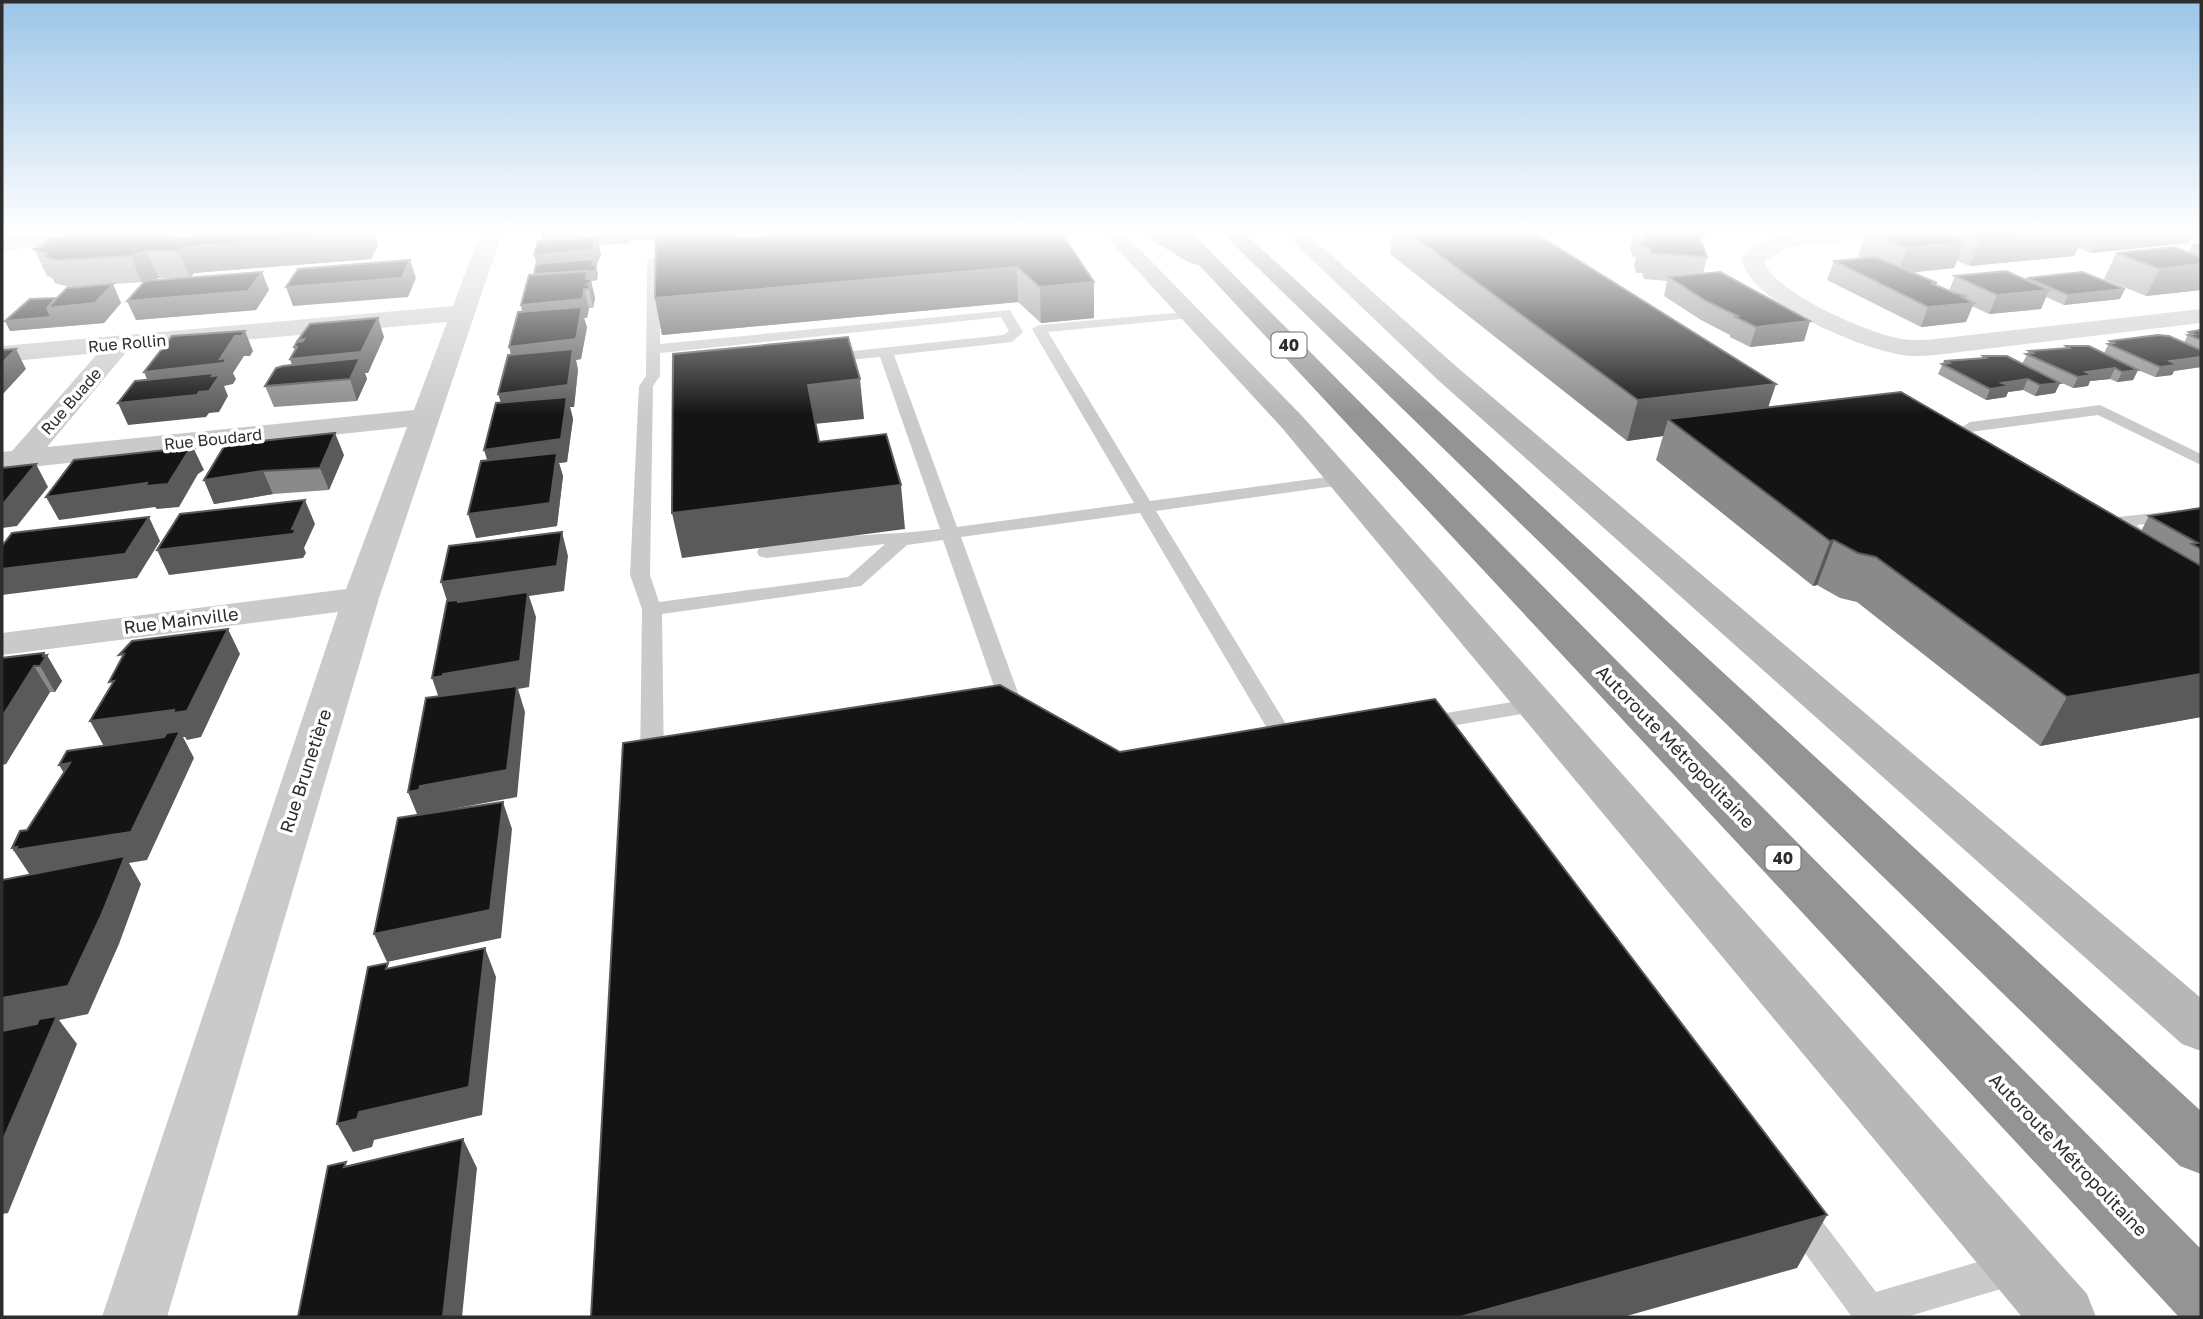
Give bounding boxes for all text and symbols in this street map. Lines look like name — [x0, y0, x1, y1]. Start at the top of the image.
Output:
street label: Rue Rollin — [87, 330, 167, 356]
road number: 40 — [1272, 332, 1306, 358]
street label: Rue Buade — [37, 363, 105, 439]
street label: Rue Boudard — [163, 424, 263, 454]
street label: Rue Mainville — [122, 602, 240, 638]
street label: Autoroute Métropolitaine — [1592, 660, 1759, 832]
street label: Rue Brunetière — [275, 706, 335, 835]
road number: 40 — [1766, 846, 1800, 870]
street label: Autoroute Métropolitaine — [1985, 1068, 2152, 1240]

